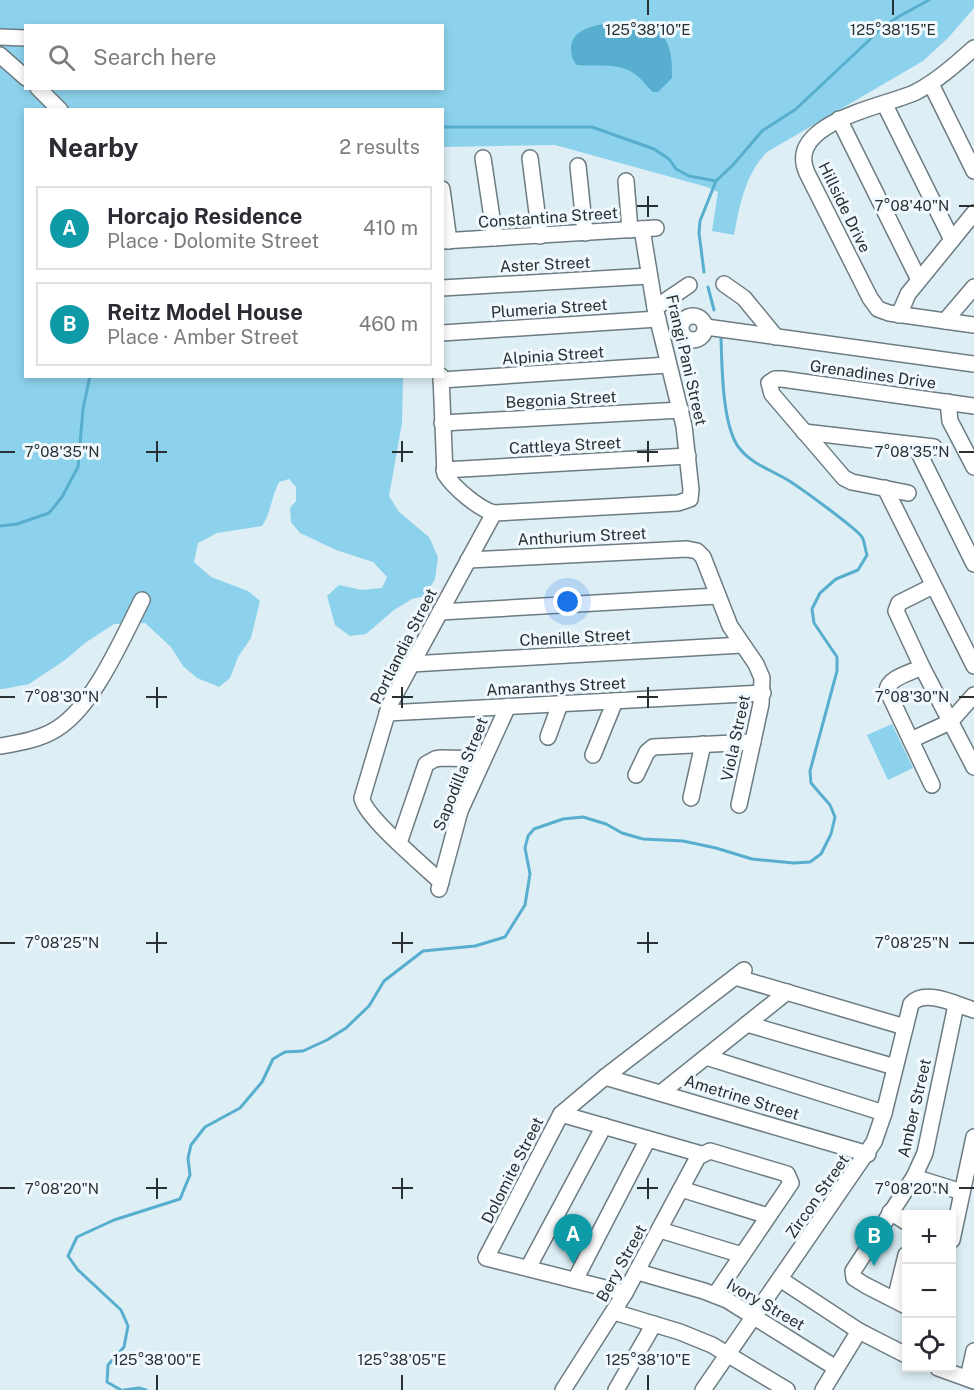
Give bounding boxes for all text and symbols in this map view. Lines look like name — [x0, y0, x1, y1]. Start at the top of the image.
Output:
text: 125°38'10"E — [605, 21, 691, 38]
text: 125°38'15"E — [850, 21, 936, 38]
search box — [24, 24, 444, 90]
icon: search — [45, 41, 78, 74]
text: Search here — [93, 44, 217, 70]
text: Nearby — [48, 132, 138, 163]
text: 2 results — [339, 135, 420, 159]
street label: Hillside Drive — [814, 159, 875, 256]
text: 7°08'40"N — [875, 197, 949, 214]
text: Horcajo Residence — [107, 203, 302, 229]
street label: Constantina Street — [478, 203, 619, 232]
text: A — [62, 216, 77, 240]
text: 410 m — [363, 216, 418, 240]
text: Place · Dolomite Street — [107, 229, 319, 253]
street label: Aster Street — [499, 253, 591, 276]
street label: Frangi Pani Street — [662, 293, 711, 428]
street label: Plumeria Street — [490, 295, 608, 322]
text: Reitz Model House — [107, 299, 303, 325]
text: B — [63, 312, 76, 336]
text: 460 m — [359, 312, 418, 336]
text: Place · Amber Street — [107, 325, 299, 349]
street label: Alpinia Street — [501, 342, 605, 369]
street label: Grenadines Drive — [809, 356, 937, 393]
street label: Begonia Street — [505, 387, 617, 412]
street label: Cattleya Street — [508, 433, 622, 458]
text: 7°08'35"N — [24, 443, 100, 460]
text: 7°08'35"N — [874, 443, 950, 460]
street label: Anthurium Street — [517, 524, 647, 549]
street label: Portlandia Street — [366, 585, 441, 707]
your location — [553, 587, 582, 616]
street label: Chenille Street — [519, 625, 631, 650]
street label: Amaranthys Street — [486, 673, 626, 700]
text: 7°08'30"N — [25, 688, 99, 705]
text: 7°08'30"N — [875, 688, 949, 705]
street label: Viola Street — [717, 693, 754, 783]
street label: Sapodilla Street — [429, 715, 492, 834]
text: 7°08'25"N — [25, 934, 99, 951]
text: 7°08'25"N — [875, 934, 949, 951]
street label: Amber Street — [894, 1057, 935, 1159]
street label: Ametrine Street — [682, 1071, 802, 1124]
street label: Dolomite Street — [477, 1114, 547, 1227]
street label: Zircon Street — [782, 1151, 853, 1242]
text: 7°08'20"N — [25, 1180, 99, 1197]
text: 7°08'20"N — [875, 1180, 949, 1197]
map controls — [902, 1210, 956, 1372]
button: + — [902, 1210, 956, 1264]
pin: A — [554, 1214, 592, 1264]
pin: B — [854, 1216, 894, 1266]
street label: Bery Street — [592, 1221, 650, 1305]
button: − — [902, 1264, 956, 1318]
street label: Ivory Street — [723, 1274, 808, 1334]
button: locate — [902, 1318, 956, 1372]
text: 125°38'00"E — [113, 1351, 201, 1368]
text: 125°38'05"E — [358, 1351, 446, 1368]
text: 125°38'10"E — [605, 1351, 691, 1368]

